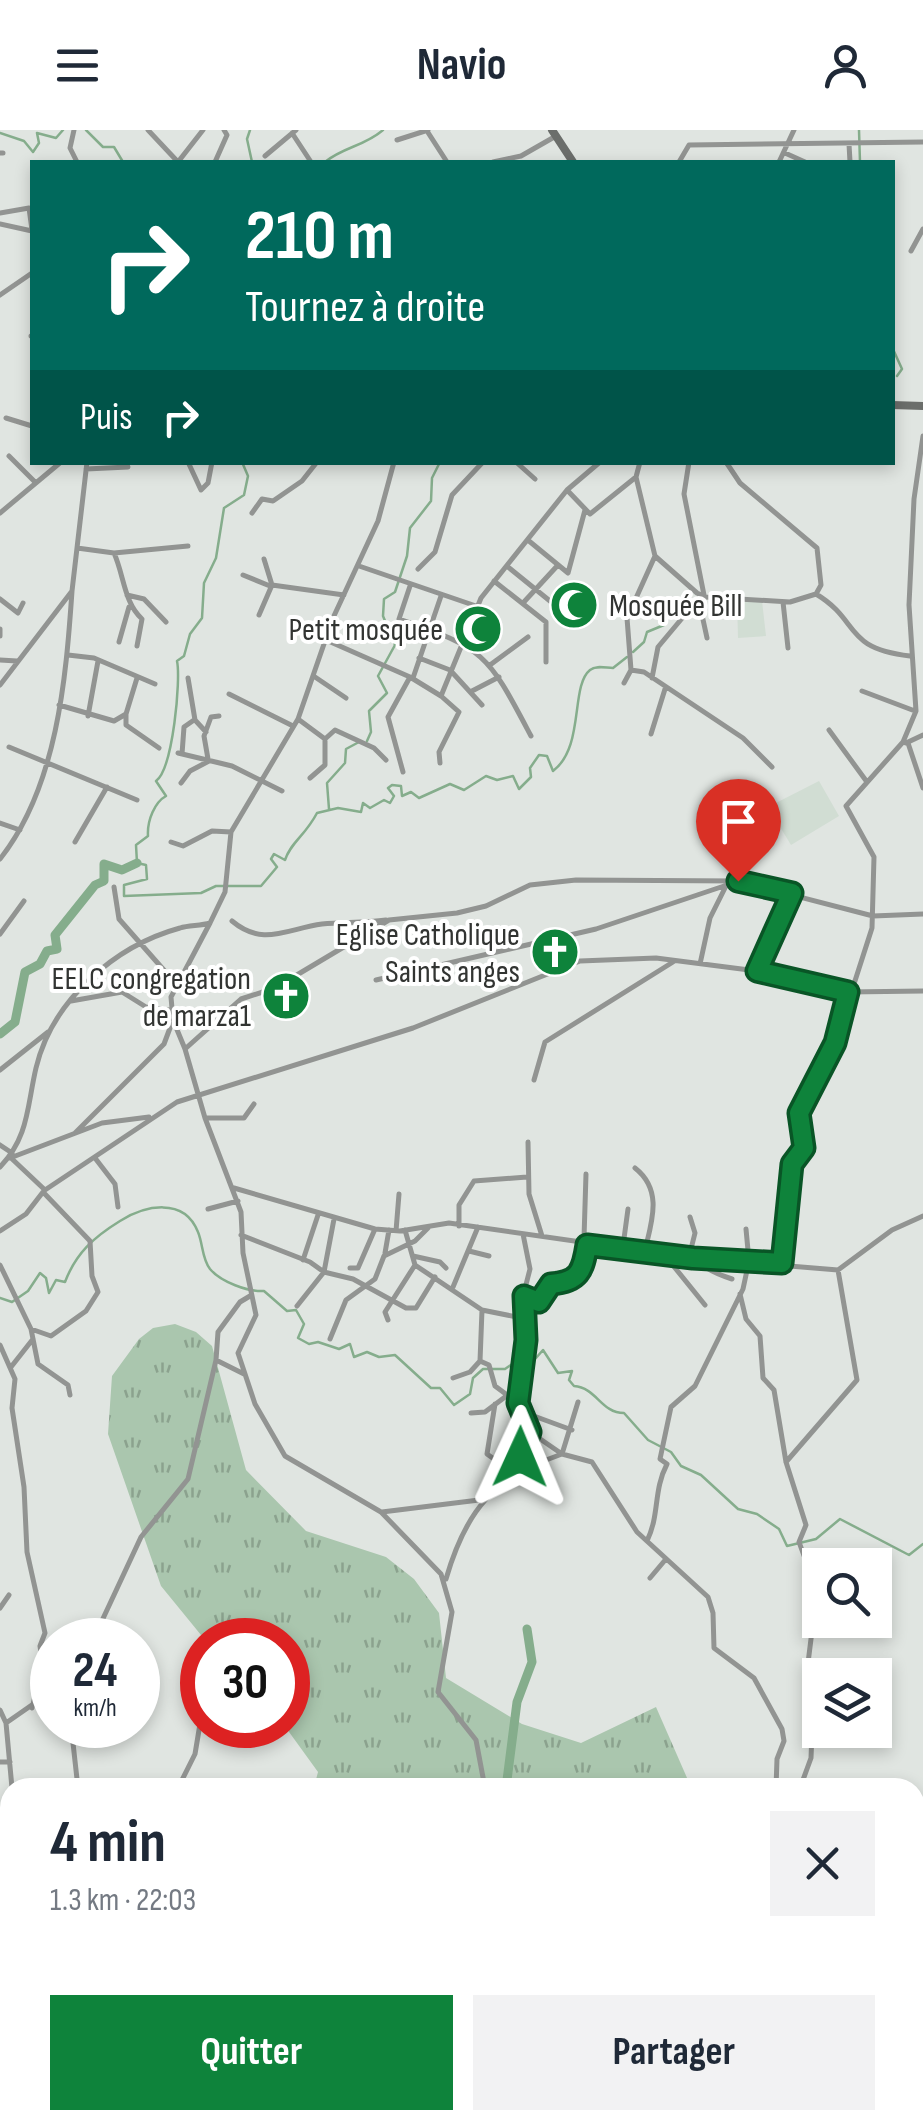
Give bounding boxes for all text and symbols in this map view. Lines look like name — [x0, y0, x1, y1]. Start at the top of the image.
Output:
icon: menu — [50, 38, 105, 93]
text: Navio — [417, 38, 506, 93]
icon: person — [818, 38, 873, 93]
text: 210 m — [245, 195, 394, 279]
icon: right — [80, 200, 210, 330]
text: Tournez à droite — [245, 280, 485, 335]
icon: right — [153, 390, 208, 445]
text: Puis — [80, 395, 133, 440]
mosque icon: Mosquée Bill — [548, 579, 600, 631]
place label: Mosquée Bill — [609, 587, 742, 626]
mosque icon: Petit mosquée — [452, 603, 504, 655]
place label: Petit mosquée — [288, 611, 443, 650]
pin — [696, 779, 781, 882]
icon: arrive — [711, 794, 766, 849]
place label: Eglise Catholique Saints anges — [336, 916, 520, 992]
church icon: Eglise Catholique Saints anges — [529, 926, 581, 978]
place label: EELC congregation de marza1 — [51, 960, 251, 1036]
church icon: EELC congregation de marza1 — [260, 970, 312, 1022]
position arrow — [468, 1405, 572, 1509]
map controls — [802, 1548, 892, 1748]
button: search — [802, 1548, 892, 1638]
speed limit sign: 30 — [180, 1618, 310, 1748]
text: 24 — [73, 1641, 117, 1701]
button: layers — [802, 1658, 892, 1748]
text: km/h — [73, 1693, 117, 1724]
text: 4 min — [50, 1807, 166, 1879]
button: close — [770, 1811, 875, 1916]
text: 1.3 km · 22:03 — [50, 1881, 196, 1920]
button: Quitter — [50, 1995, 453, 2110]
button: Partager — [473, 1995, 875, 2110]

